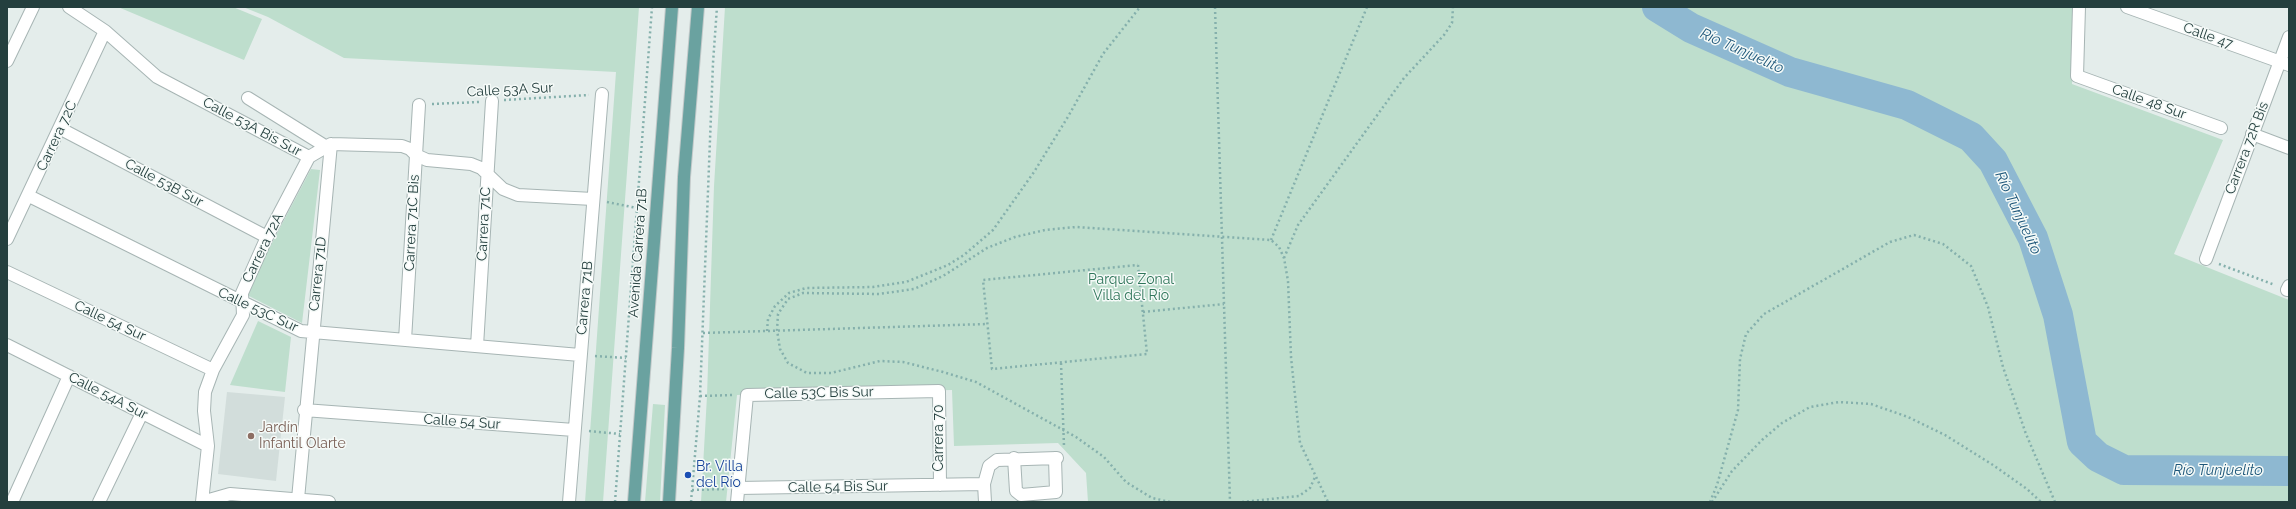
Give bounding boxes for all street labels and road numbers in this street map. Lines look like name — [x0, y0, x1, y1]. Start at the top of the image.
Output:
street label: Calle 47 — [2181, 19, 2235, 53]
street label: Calle 53A Sur — [466, 79, 554, 101]
street label: Calle 48 Sur — [2110, 81, 2188, 123]
street label: Calle 53A Bis Sur — [200, 94, 304, 160]
street label: Carrera 72C — [33, 98, 81, 174]
street label: Carrera 72R Bis — [2222, 99, 2272, 197]
street label: Calle 53B Sur — [122, 155, 206, 211]
street label: Carrera 71C Bis — [401, 174, 423, 272]
street label: Carrera 71C — [474, 186, 494, 262]
street label: Avenida Carrera 71B — [625, 188, 651, 318]
street label: Carrera 72A — [239, 210, 287, 286]
street label: Carrera 71D — [306, 236, 330, 312]
street label: Carrera 71B — [573, 260, 597, 336]
street label: Calle 53C Sur — [215, 284, 301, 336]
street label: Calle 54 Sur — [71, 297, 149, 345]
street label: Calle 54A Sur — [66, 369, 150, 423]
street label: Calle 53C Bis Sur — [764, 384, 874, 402]
street label: Carrera 70 — [931, 404, 947, 472]
street label: Calle 54 Sur — [423, 411, 501, 433]
street label: Calle 54 Bis Sur — [788, 478, 888, 496]

